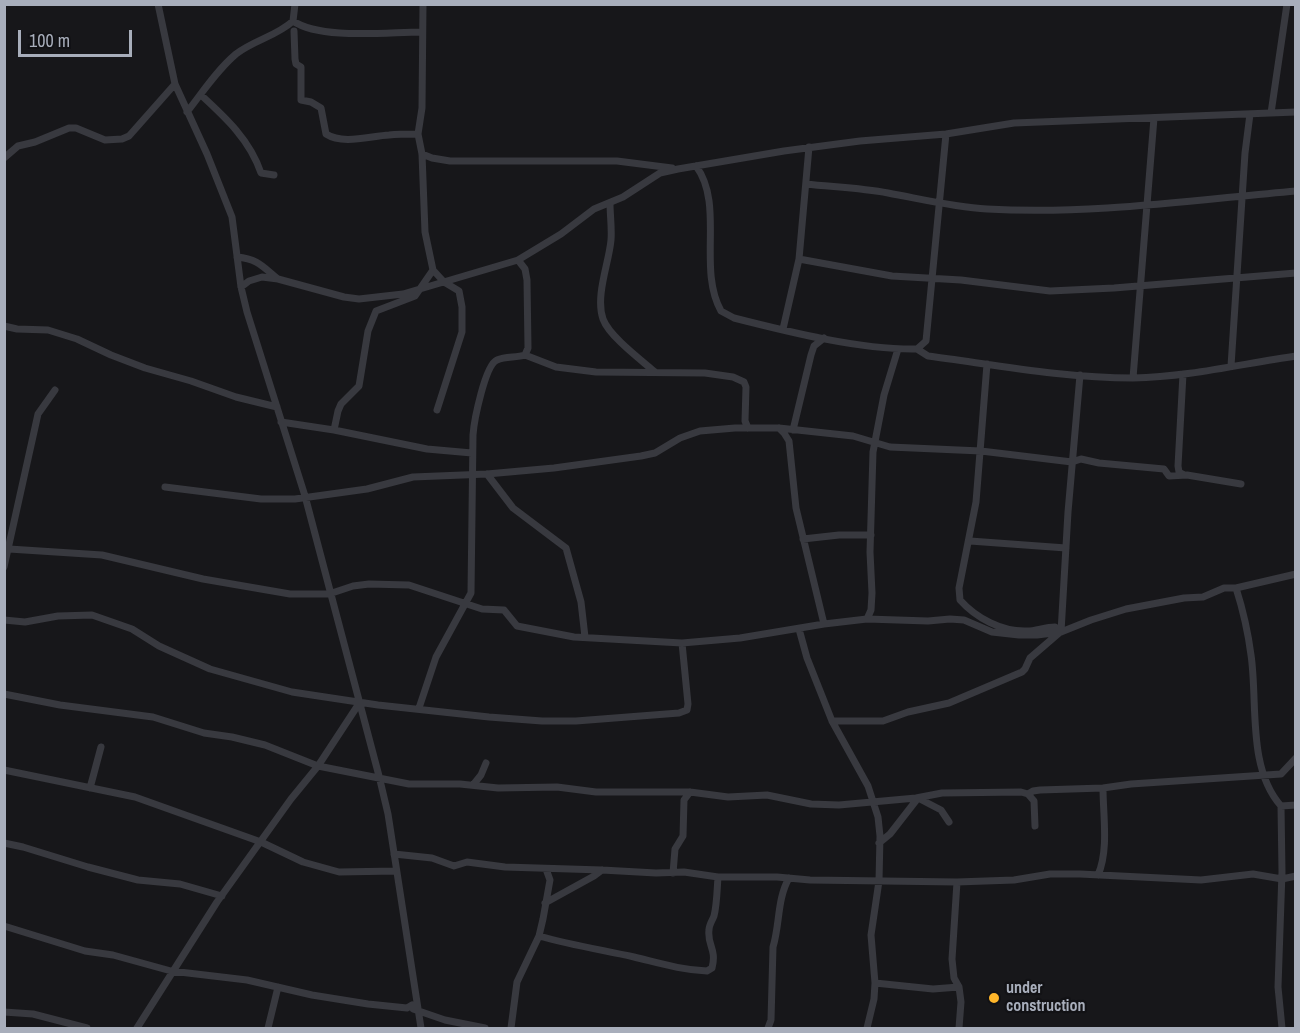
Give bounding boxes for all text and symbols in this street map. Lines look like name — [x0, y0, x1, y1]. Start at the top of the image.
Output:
scale bar — [21, 18, 135, 56]
text: 100 m — [29, 28, 70, 53]
place label: under construction — [1006, 979, 1085, 1017]
marker: under construction — [987, 991, 1001, 1005]

